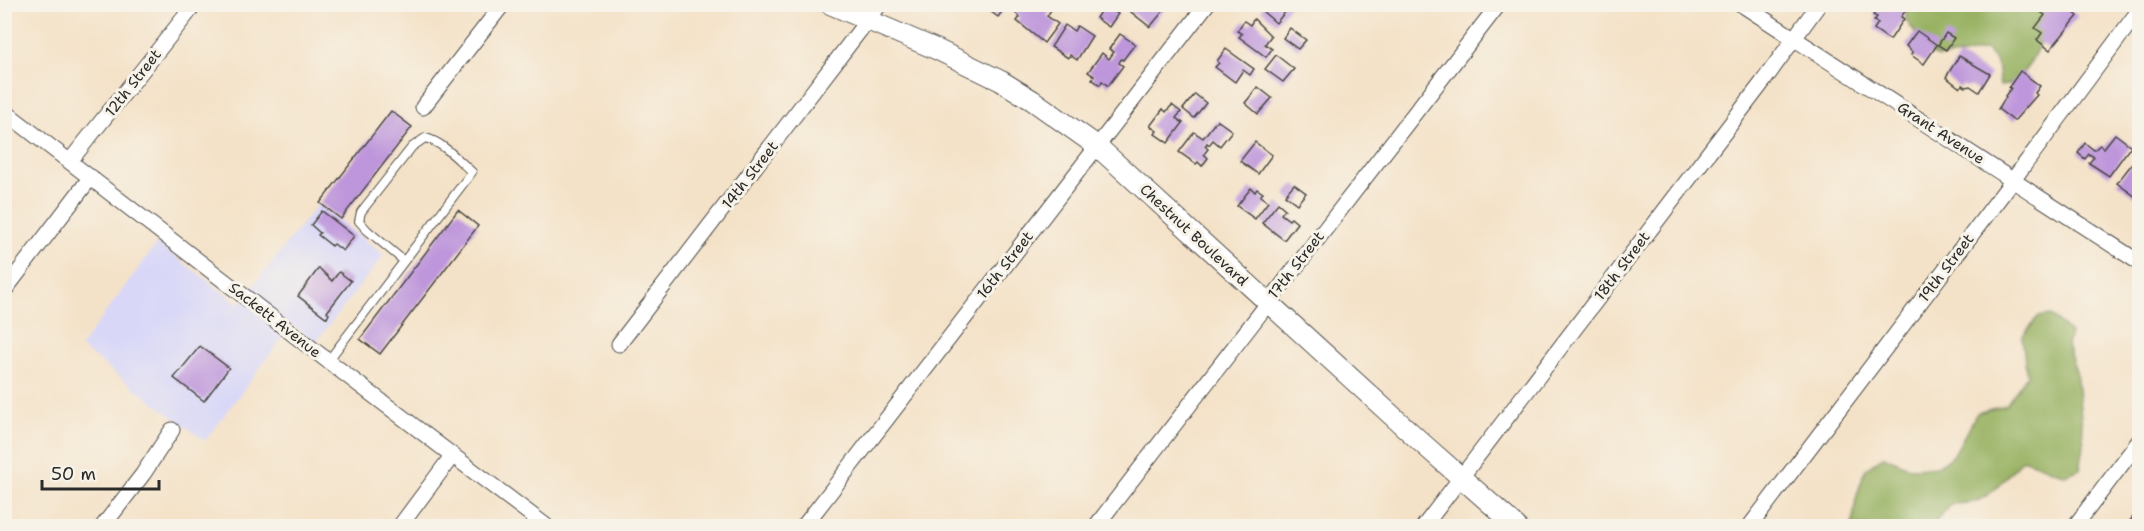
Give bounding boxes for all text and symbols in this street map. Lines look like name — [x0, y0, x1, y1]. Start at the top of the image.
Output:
street label: 12th Street — [100, 45, 166, 121]
street label: Grant Avenue — [1893, 97, 1989, 169]
street label: 14th Street — [717, 137, 783, 213]
street label: Chestnut Boulevard — [1136, 180, 1253, 291]
street label: 16th Street — [972, 227, 1038, 303]
street label: 17th Street — [1263, 227, 1329, 303]
street label: 18th Street — [1590, 228, 1654, 304]
street label: 19th Street — [1914, 230, 1978, 306]
street label: Sackett Avenue — [225, 278, 325, 362]
scale bar — [42, 453, 159, 491]
text: 50 m — [51, 462, 96, 486]

